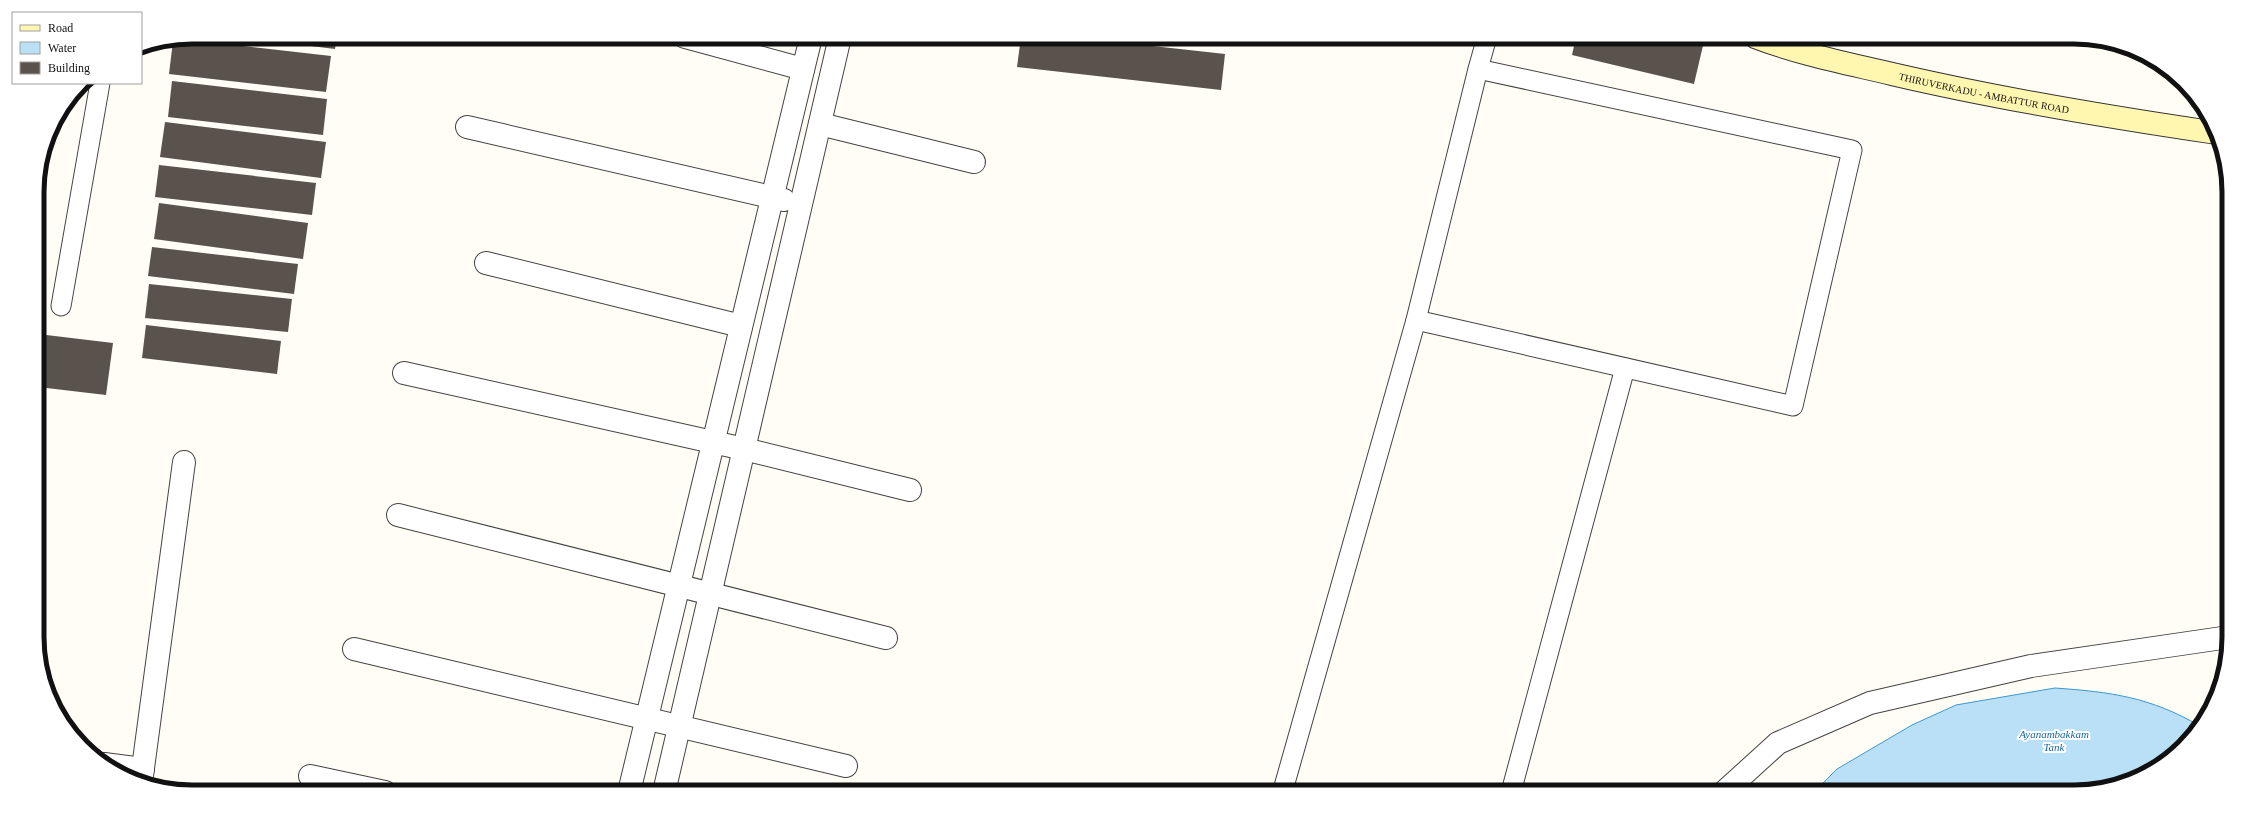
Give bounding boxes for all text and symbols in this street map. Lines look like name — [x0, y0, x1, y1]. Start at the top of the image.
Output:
legend — [12, 12, 142, 84]
text: Road — [48, 21, 73, 35]
text: Water — [48, 41, 76, 55]
text: Building — [48, 61, 90, 75]
street label: THIRUVERKADU - AMBATTUR ROAD — [1898, 70, 2070, 115]
water label: Ayanambakkam Tank — [2018, 728, 2089, 753]

